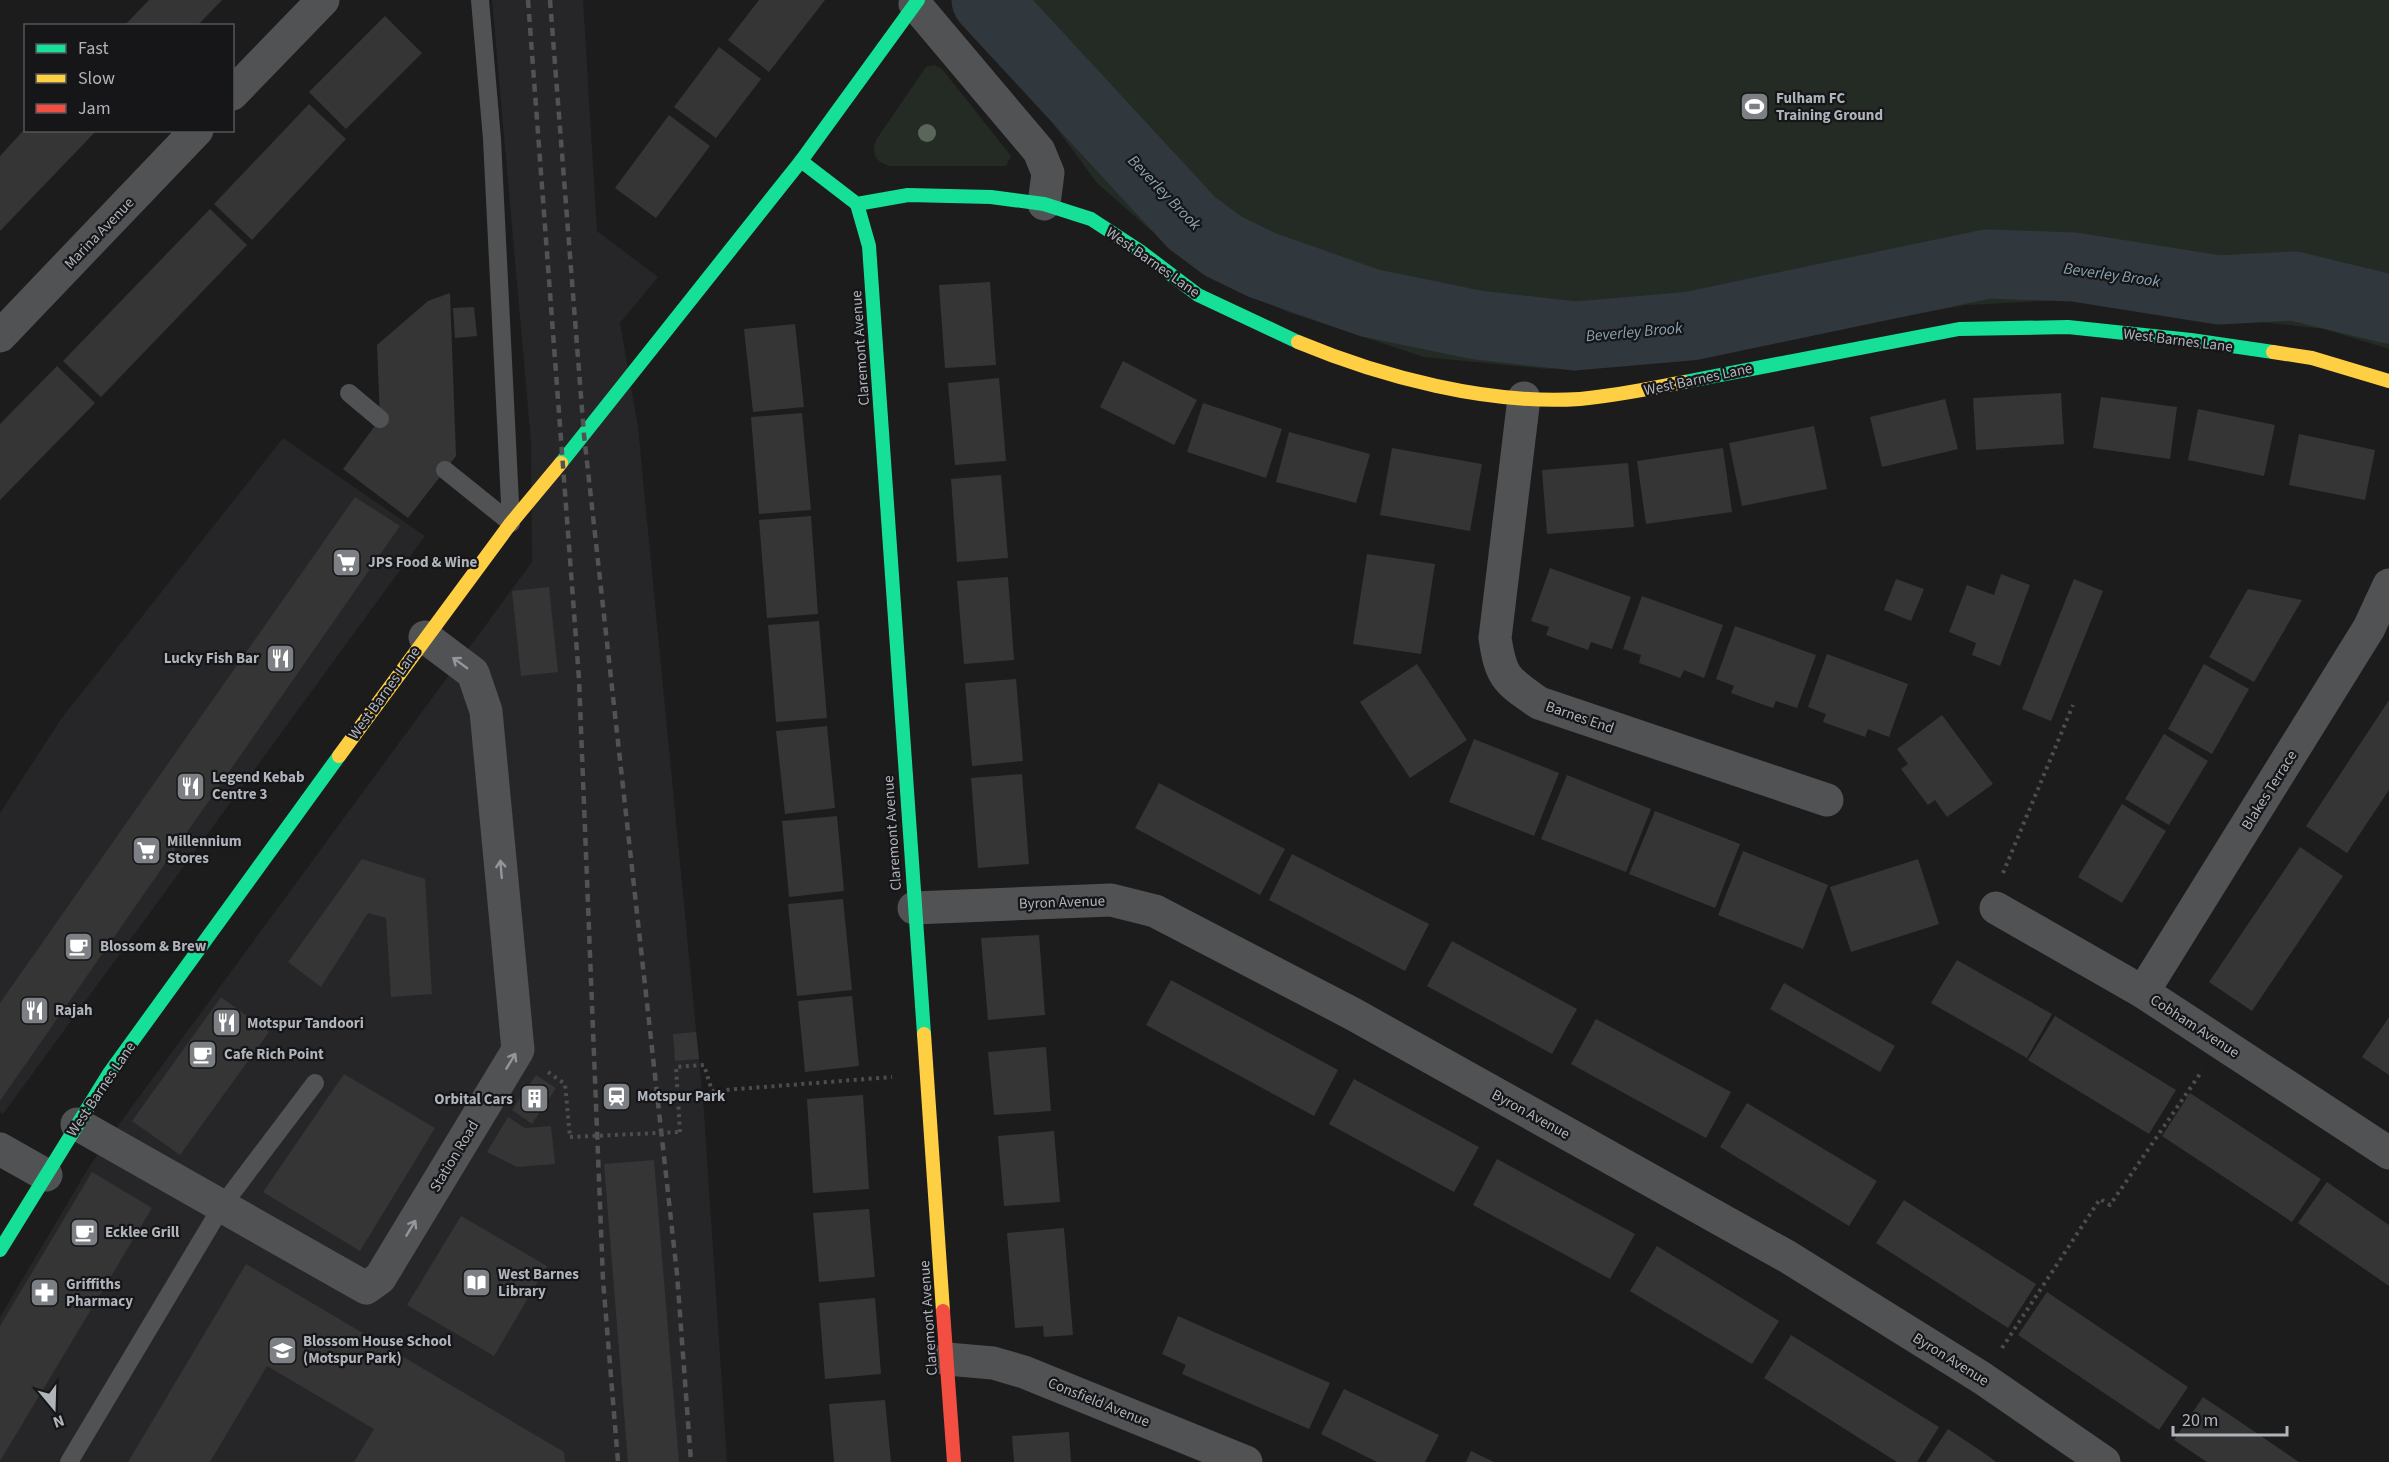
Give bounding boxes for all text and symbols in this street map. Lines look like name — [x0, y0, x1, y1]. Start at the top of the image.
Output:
legend — [24, 24, 234, 132]
text: Fast — [78, 36, 109, 61]
text: Slow — [78, 66, 115, 91]
place label: Fulham FC Training Ground — [1776, 88, 1883, 126]
sports icon: Fulham FC Training Ground — [1739, 91, 1771, 123]
text: Jam — [78, 96, 111, 121]
water label: Beverley Brook — [1123, 150, 1206, 236]
street label: Marina Avenue — [60, 193, 139, 274]
street label: West Barnes Lane — [1102, 222, 1204, 303]
water label: Beverley Brook — [2062, 257, 2162, 293]
street label: Claremont Avenue — [846, 290, 875, 406]
water label: Beverley Brook — [1585, 317, 1684, 347]
street label: West Barnes Lane — [2122, 323, 2234, 358]
street label: West Barnes Lane — [1642, 358, 1754, 401]
supermarket icon: JPS Food & Wine — [331, 546, 363, 578]
place label: JPS Food & Wine — [368, 552, 478, 573]
restaurant icon: Lucky Fish Bar — [264, 642, 296, 674]
street label: West Barnes Lane — [343, 643, 425, 744]
place label: Lucky Fish Bar — [164, 648, 259, 669]
one-way arrow — [452, 656, 468, 669]
street label: Barnes End — [1543, 696, 1617, 739]
street label: Blakes Terrace — [2237, 746, 2302, 834]
place label: Legend Kebab Centre 3 — [212, 767, 305, 805]
restaurant icon: Legend Kebab Centre 3 — [175, 770, 207, 802]
street label: Claremont Avenue — [878, 775, 907, 891]
place label: Millennium Stores — [167, 831, 242, 869]
supermarket icon: Millennium Stores — [130, 834, 162, 866]
one-way arrow — [495, 859, 506, 879]
street label: Byron Avenue — [1019, 891, 1105, 914]
cafe icon: Blossom & Brew — [63, 930, 95, 962]
place label: Blossom & Brew — [100, 936, 207, 957]
street label: Cobham Avenue — [2146, 990, 2243, 1063]
restaurant icon: Rajah — [18, 994, 50, 1026]
place label: Rajah — [55, 1000, 93, 1021]
restaurant icon: Motspur Tandoori — [210, 1007, 242, 1039]
place label: Motspur Tandoori — [247, 1013, 364, 1034]
street label: West Barnes Lane — [62, 1038, 141, 1141]
cafe icon: Cafe Rich Point — [187, 1038, 219, 1070]
place label: Cafe Rich Point — [224, 1044, 324, 1065]
one-way arrow — [506, 1053, 518, 1070]
station icon: Motspur Park — [600, 1080, 632, 1112]
building icon: Orbital Cars — [518, 1083, 550, 1115]
street label: Byron Avenue — [1488, 1084, 1574, 1145]
place label: Motspur Park — [637, 1086, 726, 1107]
place label: Orbital Cars — [434, 1089, 513, 1110]
street label: Station Road — [425, 1117, 484, 1196]
cafe icon: Ecklee Grill — [68, 1216, 100, 1248]
one-way arrow — [405, 1220, 417, 1237]
place label: Ecklee Grill — [105, 1222, 180, 1243]
street label: Claremont Avenue — [914, 1260, 943, 1376]
place label: West Barnes Library — [498, 1264, 579, 1302]
library icon: West Barnes Library — [461, 1267, 493, 1299]
place label: Griffiths Pharmacy — [66, 1274, 133, 1312]
pharmacy icon: Griffiths Pharmacy — [29, 1277, 61, 1309]
street label: Byron Avenue — [1909, 1328, 1993, 1391]
place label: Blossom House School (Motspur Park) — [303, 1331, 452, 1369]
school or university icon: Blossom House School (Motspur Park) — [266, 1334, 298, 1366]
street label: Consfield Avenue — [1045, 1372, 1153, 1432]
north arrow — [24, 1378, 84, 1438]
scale bar — [2173, 1399, 2287, 1437]
text: 20 m — [2182, 1408, 2218, 1433]
text: N — [50, 1409, 67, 1433]

